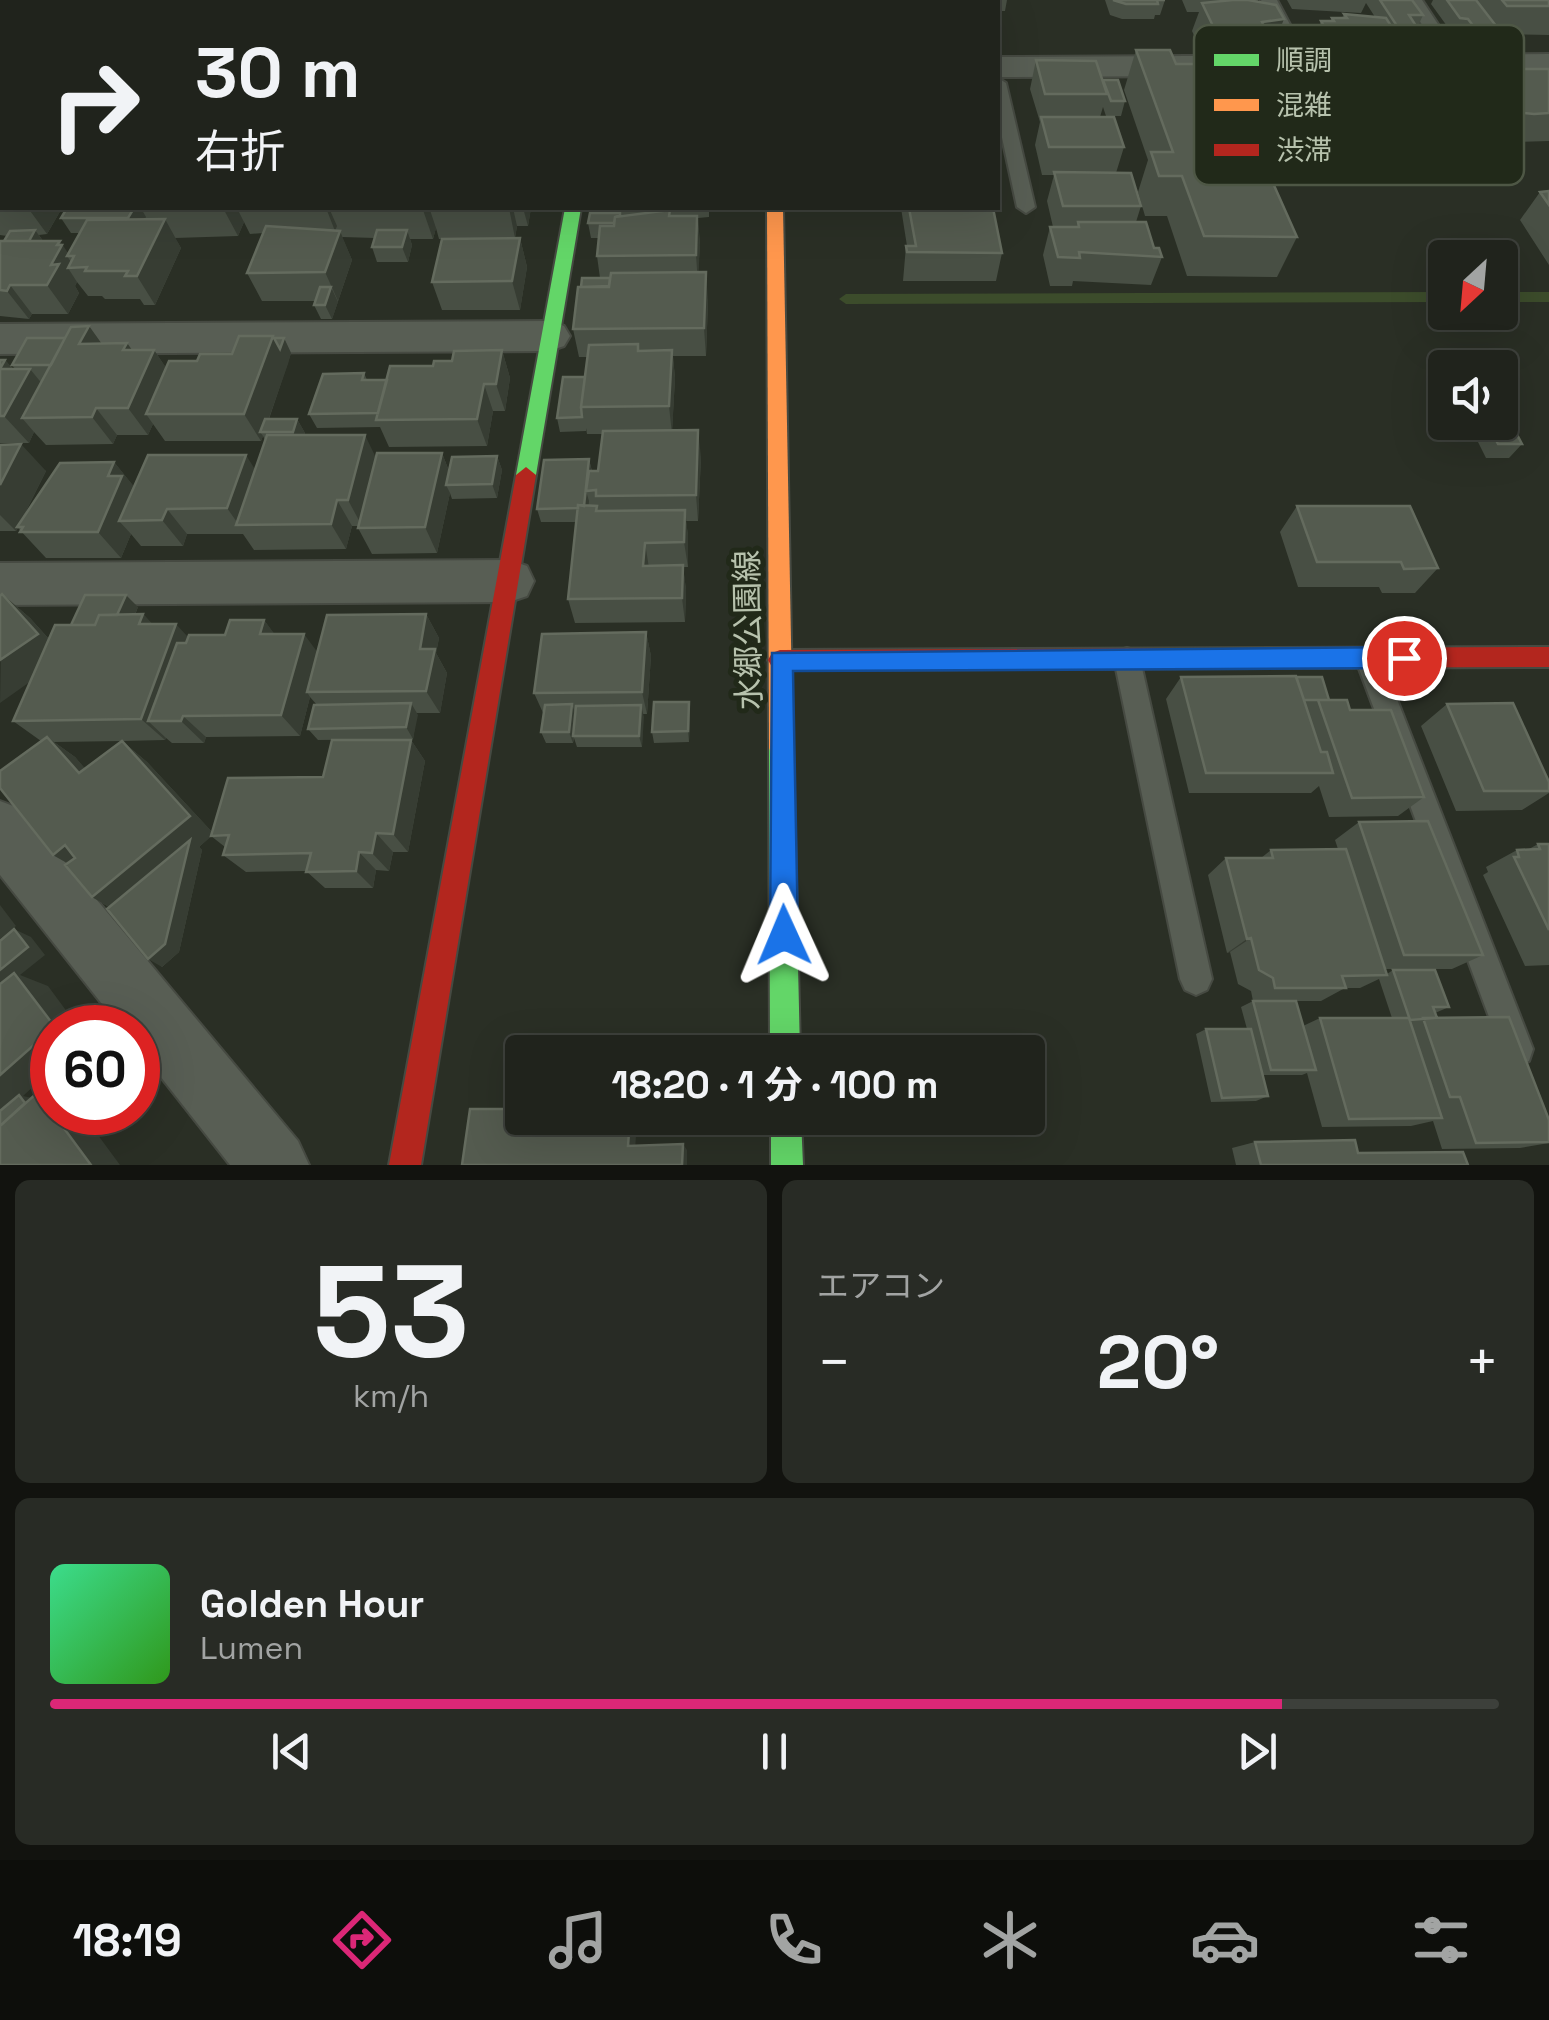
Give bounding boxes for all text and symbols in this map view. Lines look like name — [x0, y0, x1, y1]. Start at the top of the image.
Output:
legend — [1194, 25, 1524, 185]
text: 30 m — [195, 28, 360, 117]
icon: right — [30, 40, 160, 170]
text: 順調 — [1276, 42, 1332, 78]
text: 混雑 — [1276, 87, 1332, 123]
text: 右折 — [195, 123, 285, 180]
text: 渋滞 — [1276, 132, 1332, 168]
north arrow — [1428, 240, 1518, 330]
map controls — [1428, 240, 1518, 440]
button: sound — [1428, 350, 1518, 440]
street label: 水郷公園線 — [727, 550, 769, 710]
pin — [1362, 616, 1447, 701]
icon: arrive — [1377, 631, 1432, 686]
position arrow — [732, 883, 836, 987]
speed limit sign: 60 — [30, 1005, 160, 1135]
text: 18:20 · 1 分 · 100 m — [611, 1061, 939, 1109]
text: 53 — [312, 1228, 470, 1394]
text: エアコン — [817, 1266, 945, 1306]
text: 20° — [1097, 1314, 1219, 1410]
text: − — [817, 1327, 851, 1397]
text: + — [1465, 1327, 1499, 1397]
text: km/h — [353, 1376, 429, 1416]
text: Golden Hour — [200, 1580, 424, 1628]
text: Lumen — [200, 1628, 303, 1668]
icon: previous — [264, 1724, 319, 1779]
icon: pause — [747, 1724, 802, 1779]
icon: next — [1230, 1724, 1285, 1779]
icon: directions — [327, 1905, 397, 1975]
icon: music — [543, 1905, 613, 1975]
icon: phone — [759, 1905, 829, 1975]
icon: climate — [975, 1905, 1045, 1975]
icon: car — [1190, 1905, 1260, 1975]
icon: filters — [1406, 1905, 1476, 1975]
text: 18:19 — [73, 1912, 182, 1969]

